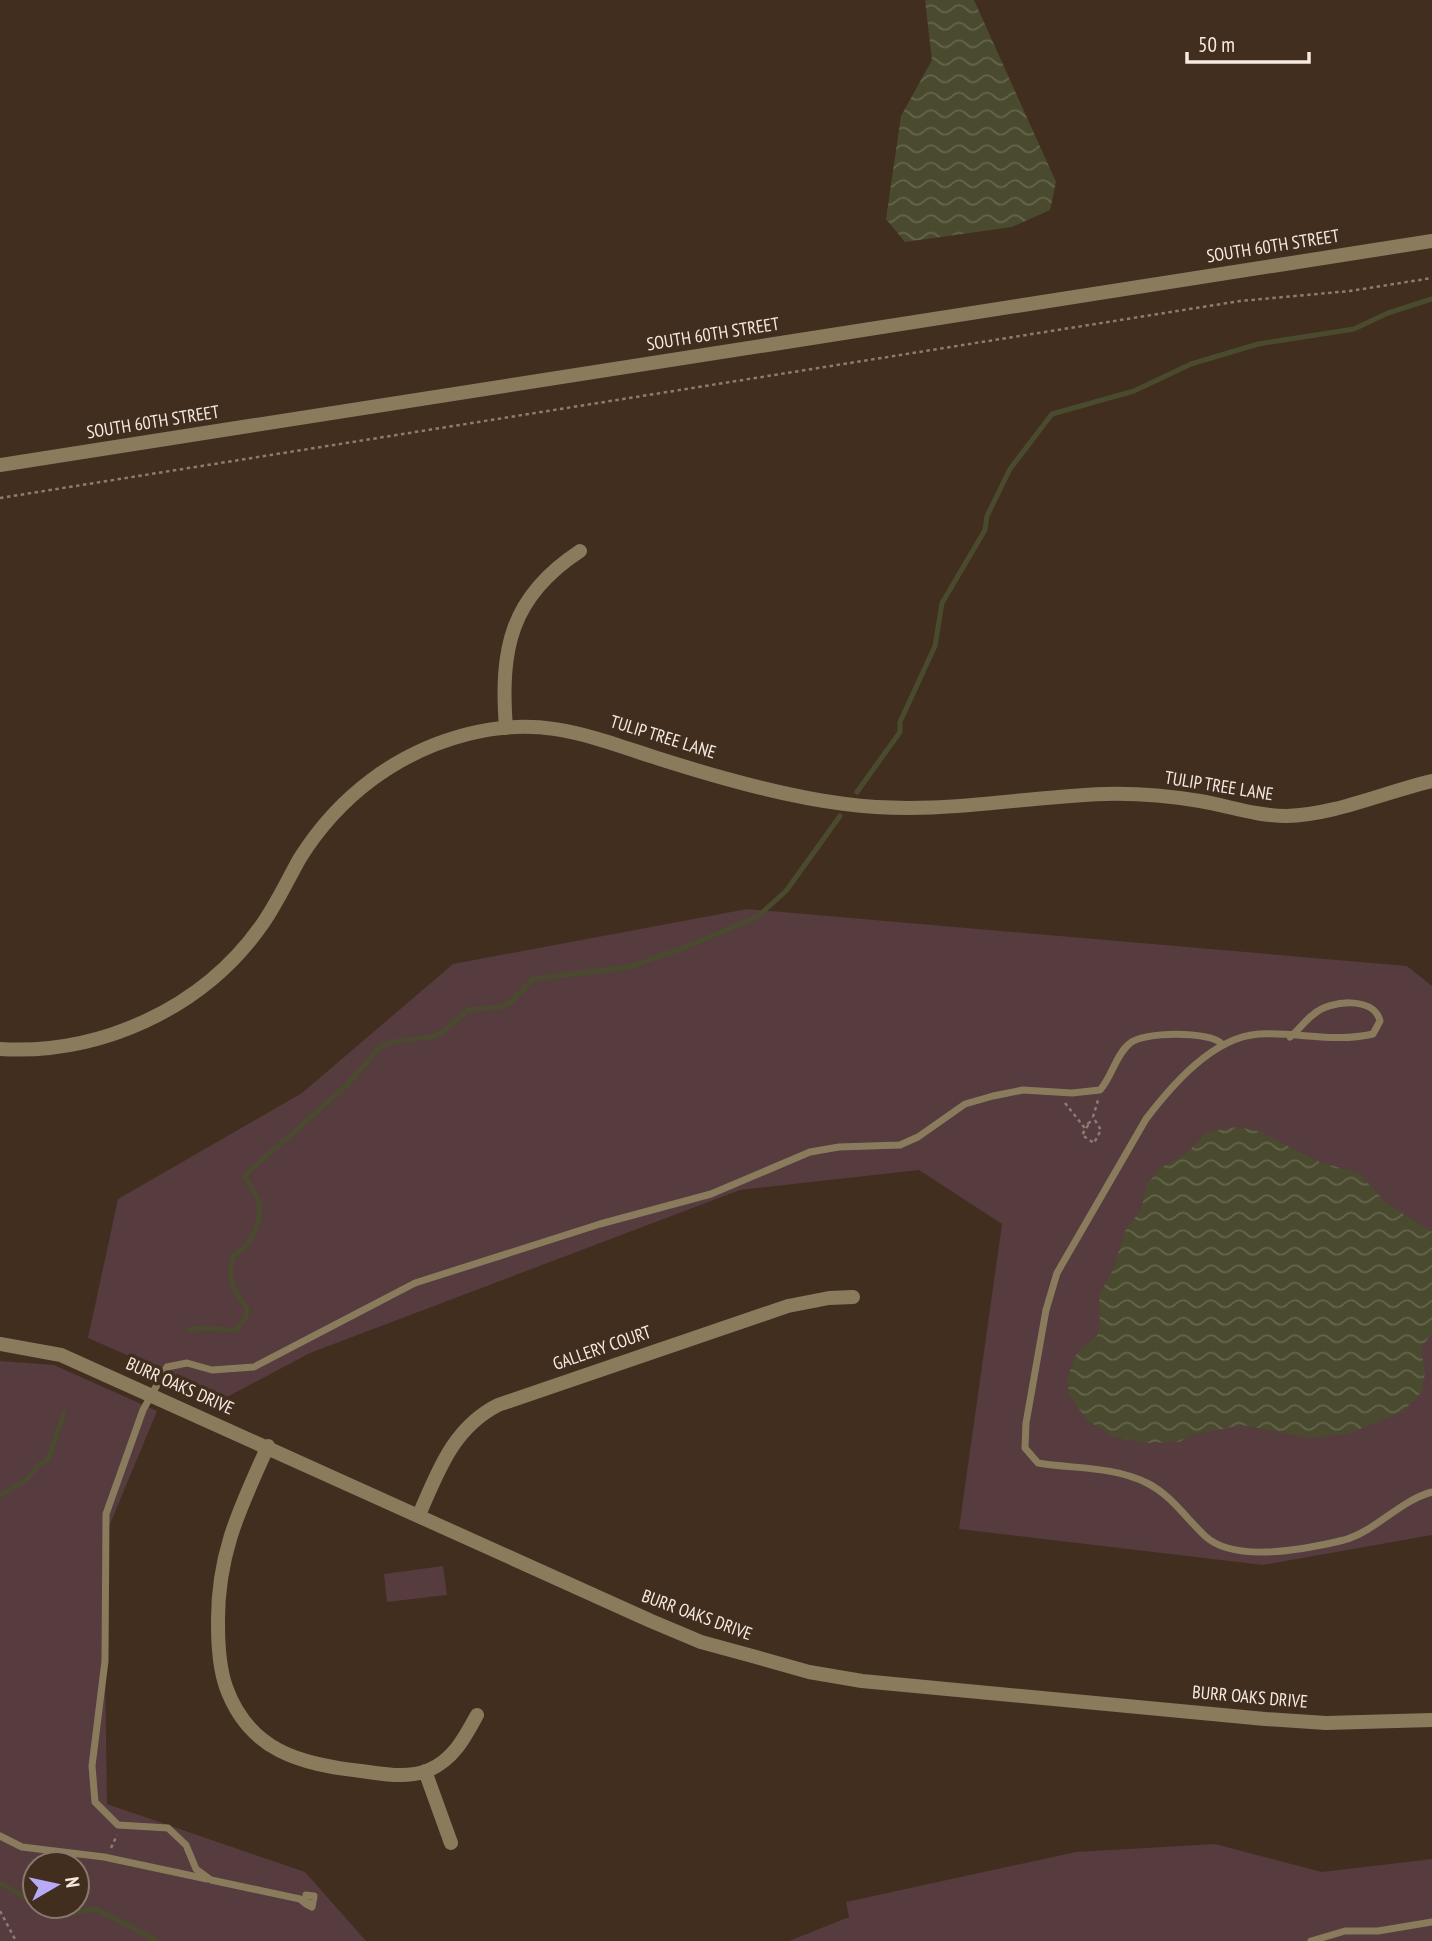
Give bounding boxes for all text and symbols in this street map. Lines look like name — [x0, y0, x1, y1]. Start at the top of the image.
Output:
scale bar — [1187, 21, 1310, 65]
text: 50 m — [1198, 31, 1235, 58]
street label: SOUTH 60TH STREET — [1205, 224, 1341, 267]
street label: SOUTH 60TH STREET — [645, 312, 781, 355]
street label: SOUTH 60TH STREET — [85, 400, 221, 443]
street label: TULIP TREE LANE — [607, 710, 719, 764]
street label: TULIP TREE LANE — [1163, 766, 1275, 805]
street label: GALLERY COURT — [550, 1320, 654, 1375]
street label: BURR OAKS DRIVE — [123, 1352, 238, 1420]
street label: BURR OAKS DRIVE — [639, 1584, 755, 1645]
street label: BURR OAKS DRIVE — [1191, 1680, 1309, 1713]
north arrow — [21, 1850, 91, 1920]
text: N — [60, 1875, 85, 1889]

